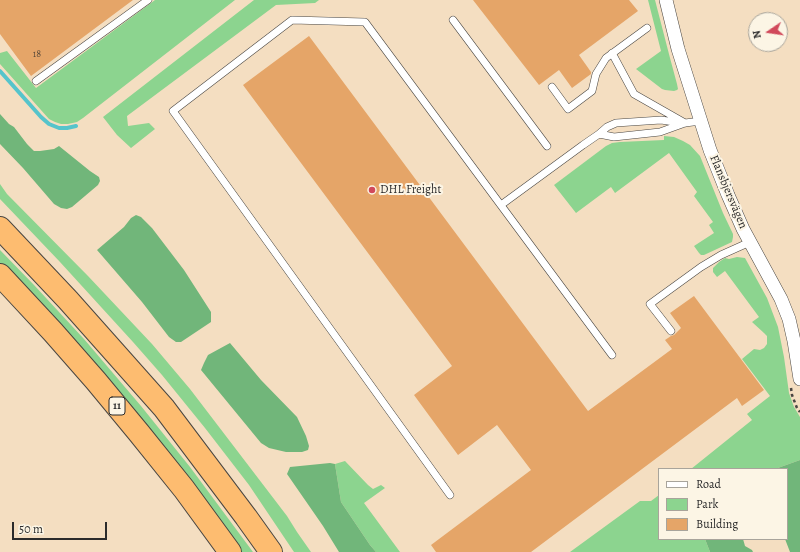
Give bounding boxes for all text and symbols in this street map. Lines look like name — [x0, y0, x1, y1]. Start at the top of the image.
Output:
north arrow — [748, 12, 788, 52]
text: N — [749, 29, 765, 40]
house number: 18 — [33, 49, 41, 61]
street label: Flansbjersvägen — [706, 153, 750, 231]
place label: DHL Freight — [380, 183, 441, 197]
marker: DHL Freight — [367, 185, 377, 195]
road number: 11 — [109, 397, 125, 415]
legend — [658, 468, 788, 540]
text: Road — [696, 476, 721, 492]
text: Park — [696, 496, 719, 512]
scale bar — [14, 514, 109, 540]
text: Building — [696, 516, 738, 532]
text: 50 m — [19, 521, 43, 537]

